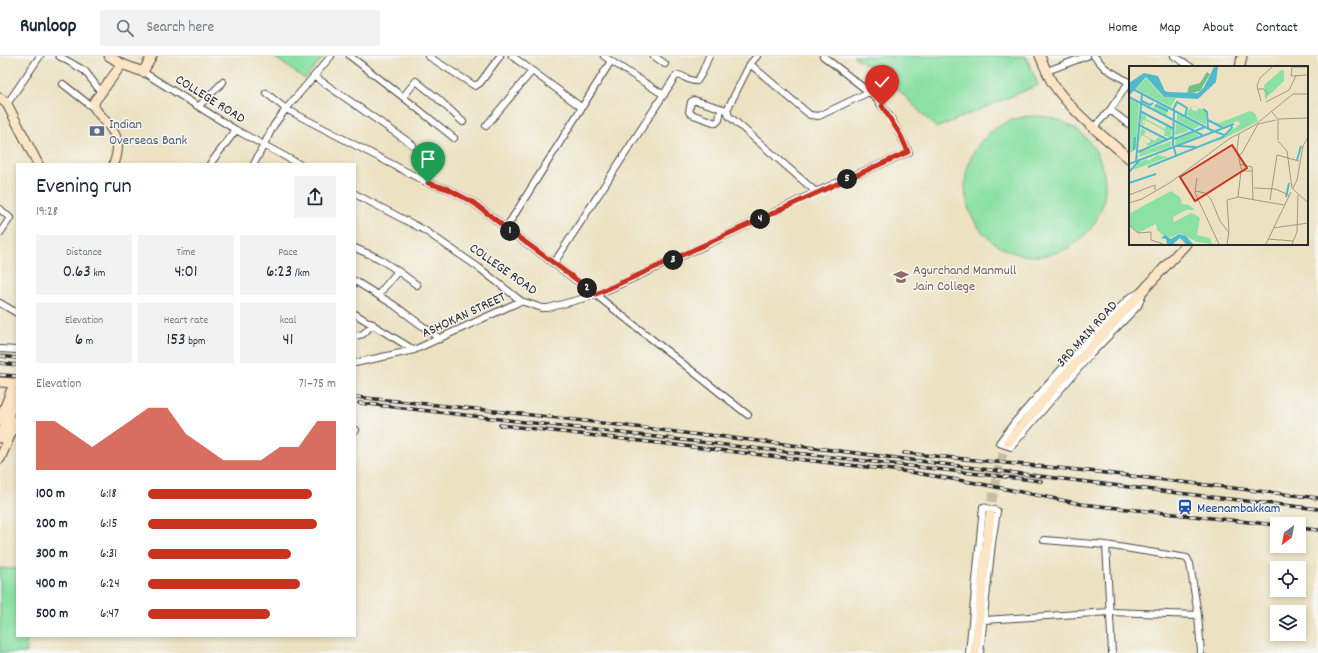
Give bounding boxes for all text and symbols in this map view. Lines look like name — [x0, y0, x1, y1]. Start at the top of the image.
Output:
search box — [100, 10, 380, 46]
text: Runloop — [20, 14, 76, 41]
icon: search — [114, 17, 136, 39]
text: Search here — [146, 17, 214, 39]
text: Home — [1108, 18, 1137, 38]
text: Map — [1159, 18, 1181, 38]
text: About — [1203, 18, 1234, 38]
text: Contact — [1256, 18, 1298, 38]
pin — [865, 65, 899, 106]
inset map — [1129, 66, 1308, 245]
street label: COLLEGE ROAD — [171, 70, 249, 129]
icon: check — [871, 71, 893, 93]
place label: Indian Overseas Bank — [109, 115, 188, 151]
bank icon: Indian Overseas Bank — [88, 122, 106, 140]
pin — [411, 142, 445, 183]
icon: arrive — [417, 148, 439, 170]
pin: 5 — [837, 169, 857, 189]
text: 5 — [844, 171, 850, 187]
text: Evening run — [36, 172, 132, 203]
button: share — [294, 176, 336, 218]
text: 19:28 — [36, 203, 58, 222]
pin: 4 — [750, 209, 770, 229]
text: 4 — [758, 211, 762, 227]
pin: 1 — [500, 221, 520, 241]
text: 1 — [509, 223, 511, 239]
street label: COLLEGE ROAD — [465, 239, 541, 301]
text: Distance — [66, 245, 102, 261]
text: Time — [177, 245, 195, 261]
text: Pace — [278, 245, 298, 261]
pin: 3 — [663, 250, 683, 270]
text: 3 — [671, 252, 675, 268]
text: 0.63 — [63, 261, 91, 285]
text: 4:01 — [175, 261, 197, 285]
text: 6:23 — [266, 261, 292, 285]
place label: Agurchand Manmull Jain College — [913, 261, 1017, 297]
text: km — [91, 266, 105, 282]
text: /km — [292, 266, 310, 282]
school or university icon: Agurchand Manmull Jain College — [892, 268, 910, 286]
pin: 2 — [577, 278, 597, 298]
text: 2 — [585, 280, 589, 296]
street label: ASHOKAN STREET — [419, 288, 509, 344]
street label: 3RD MAIN ROAD — [1052, 297, 1123, 372]
text: Elevation — [65, 313, 103, 329]
text: Heart rate — [164, 313, 208, 329]
text: kcal — [280, 313, 296, 329]
text: 6 — [75, 329, 83, 353]
text: 153 — [166, 329, 186, 353]
text: 41 — [283, 329, 293, 353]
text: m — [83, 334, 93, 350]
text: bpm — [186, 334, 206, 350]
text: Elevation — [36, 375, 81, 394]
text: 71–75 m — [299, 375, 336, 394]
text: 100 m — [36, 485, 65, 504]
text: 6:18 — [100, 485, 117, 504]
station icon: Meenambakkam — [1176, 498, 1194, 516]
place label: Meenambakkam — [1197, 499, 1280, 519]
text: 200 m — [36, 515, 68, 534]
text: 6:15 — [100, 515, 117, 534]
north arrow — [1270, 517, 1306, 553]
map controls — [1270, 517, 1306, 641]
text: 300 m — [36, 545, 68, 564]
text: 6:31 — [100, 545, 117, 564]
button: locate — [1270, 561, 1306, 597]
text: 400 m — [36, 575, 67, 594]
text: 6:24 — [100, 575, 120, 594]
text: 500 m — [36, 605, 68, 624]
text: 6:47 — [100, 605, 119, 624]
button: layers — [1270, 605, 1306, 641]

